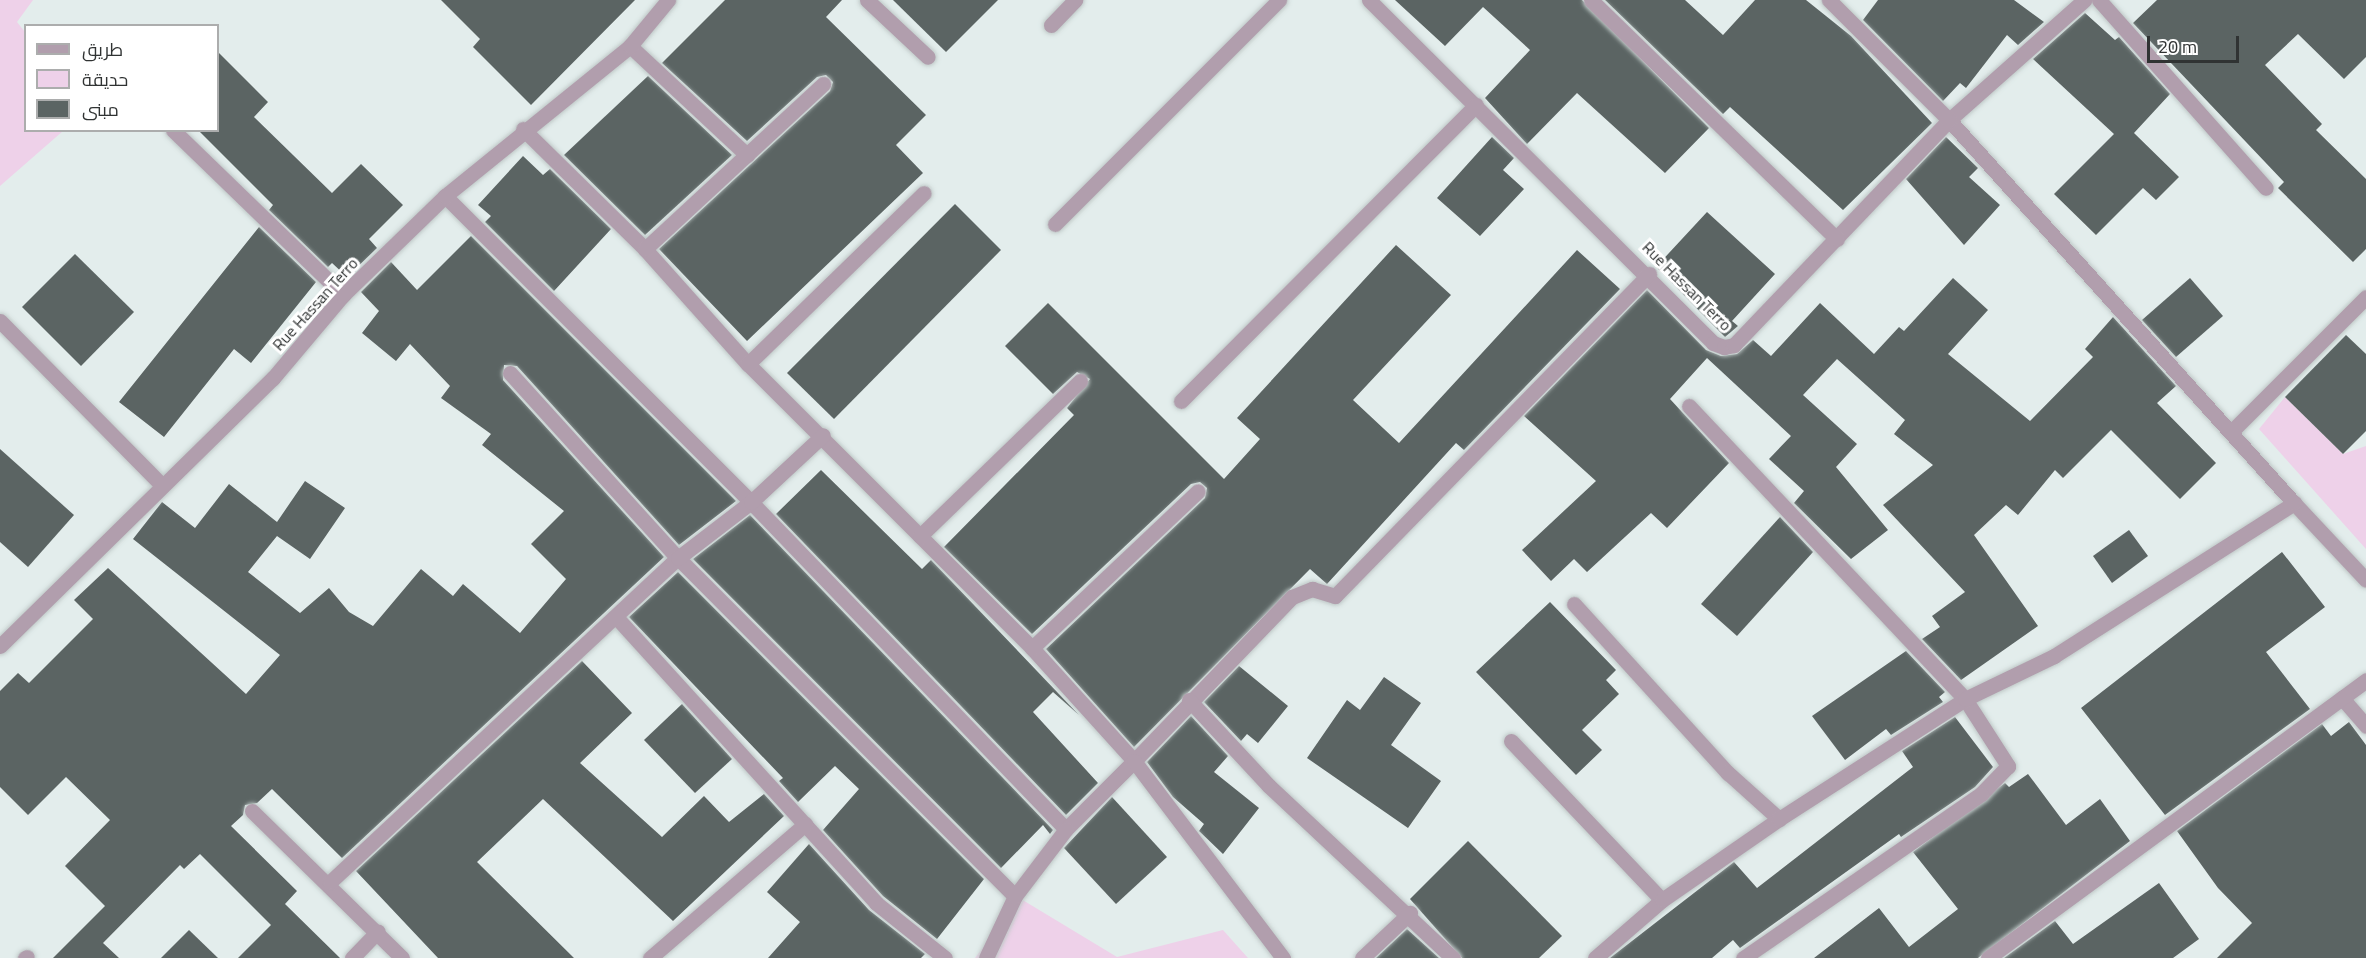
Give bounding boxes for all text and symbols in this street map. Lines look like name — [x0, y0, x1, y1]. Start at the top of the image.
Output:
legend — [24, 24, 219, 132]
scale bar — [2150, 24, 2242, 62]
text: 20 m — [2158, 33, 2197, 60]
text: طريق — [82, 36, 123, 63]
text: حديقة — [82, 66, 128, 93]
text: مبنى — [82, 96, 119, 123]
street label: Rue Hassan Terro — [1638, 237, 1736, 335]
street label: Rue Hassan Terro — [268, 254, 362, 354]

